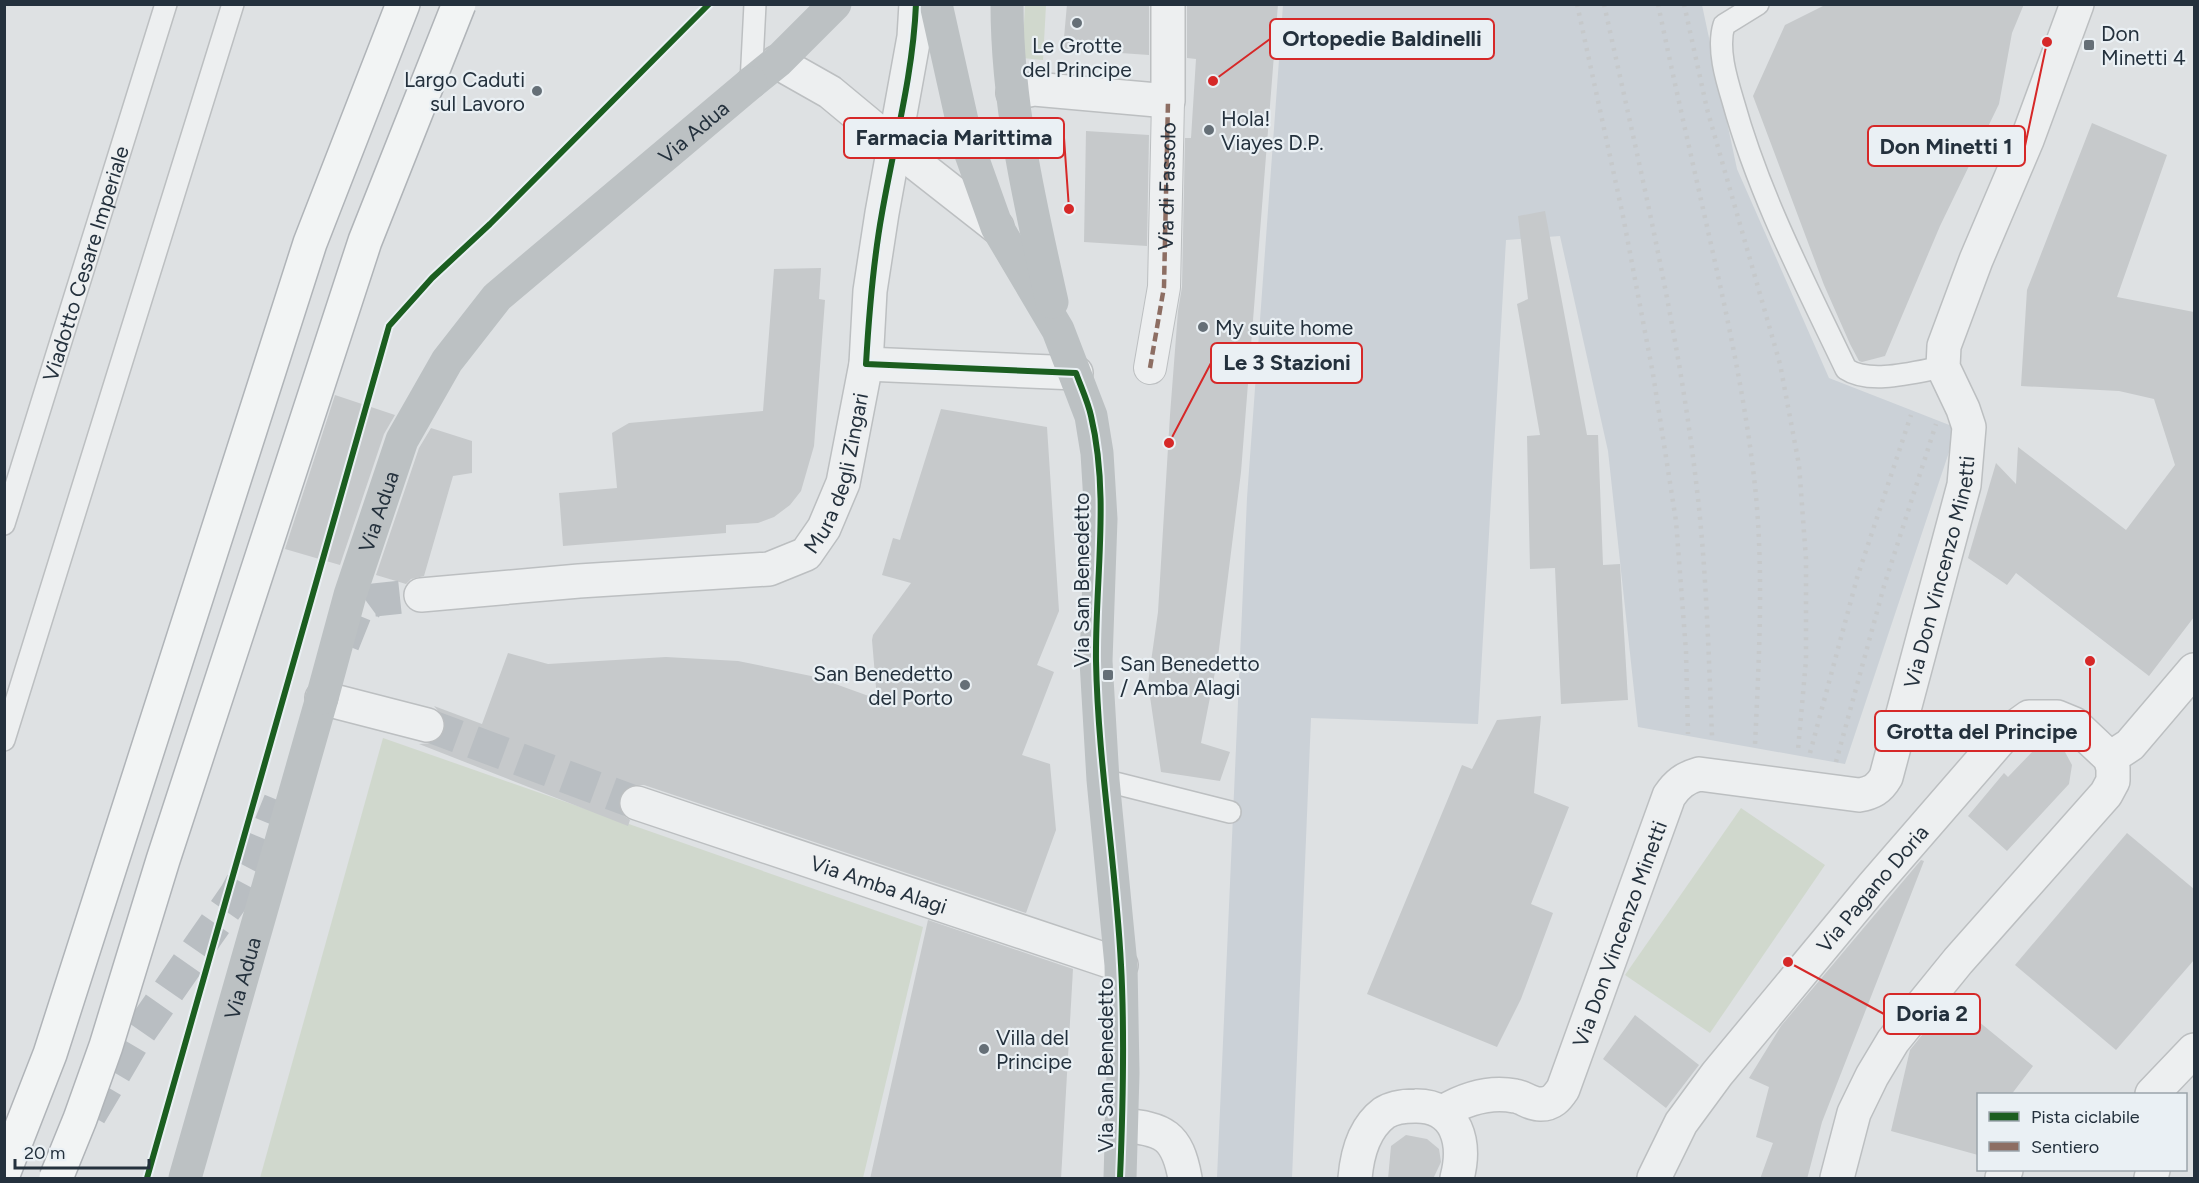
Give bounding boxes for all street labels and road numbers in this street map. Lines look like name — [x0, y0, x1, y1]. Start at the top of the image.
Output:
street label: Via Adua — [653, 95, 734, 168]
street label: Via di Fassolo — [1152, 122, 1180, 251]
street label: Viadotto Cesare Imperiale — [37, 143, 134, 384]
street label: Mura degli Zingari — [798, 390, 873, 558]
street label: Via Don Vincenzo Minetti — [1898, 455, 1979, 691]
street label: Via Adua — [353, 467, 403, 555]
street label: Via San Benedetto — [1069, 492, 1094, 668]
street label: Via Don Vincenzo Minetti — [1567, 817, 1672, 1050]
street label: Via Pagano Doria — [1811, 819, 1933, 957]
street label: Via Amba Alagi — [807, 849, 950, 918]
street label: Via Adua — [219, 934, 266, 1022]
street label: Via San Benedetto — [1093, 977, 1118, 1153]

